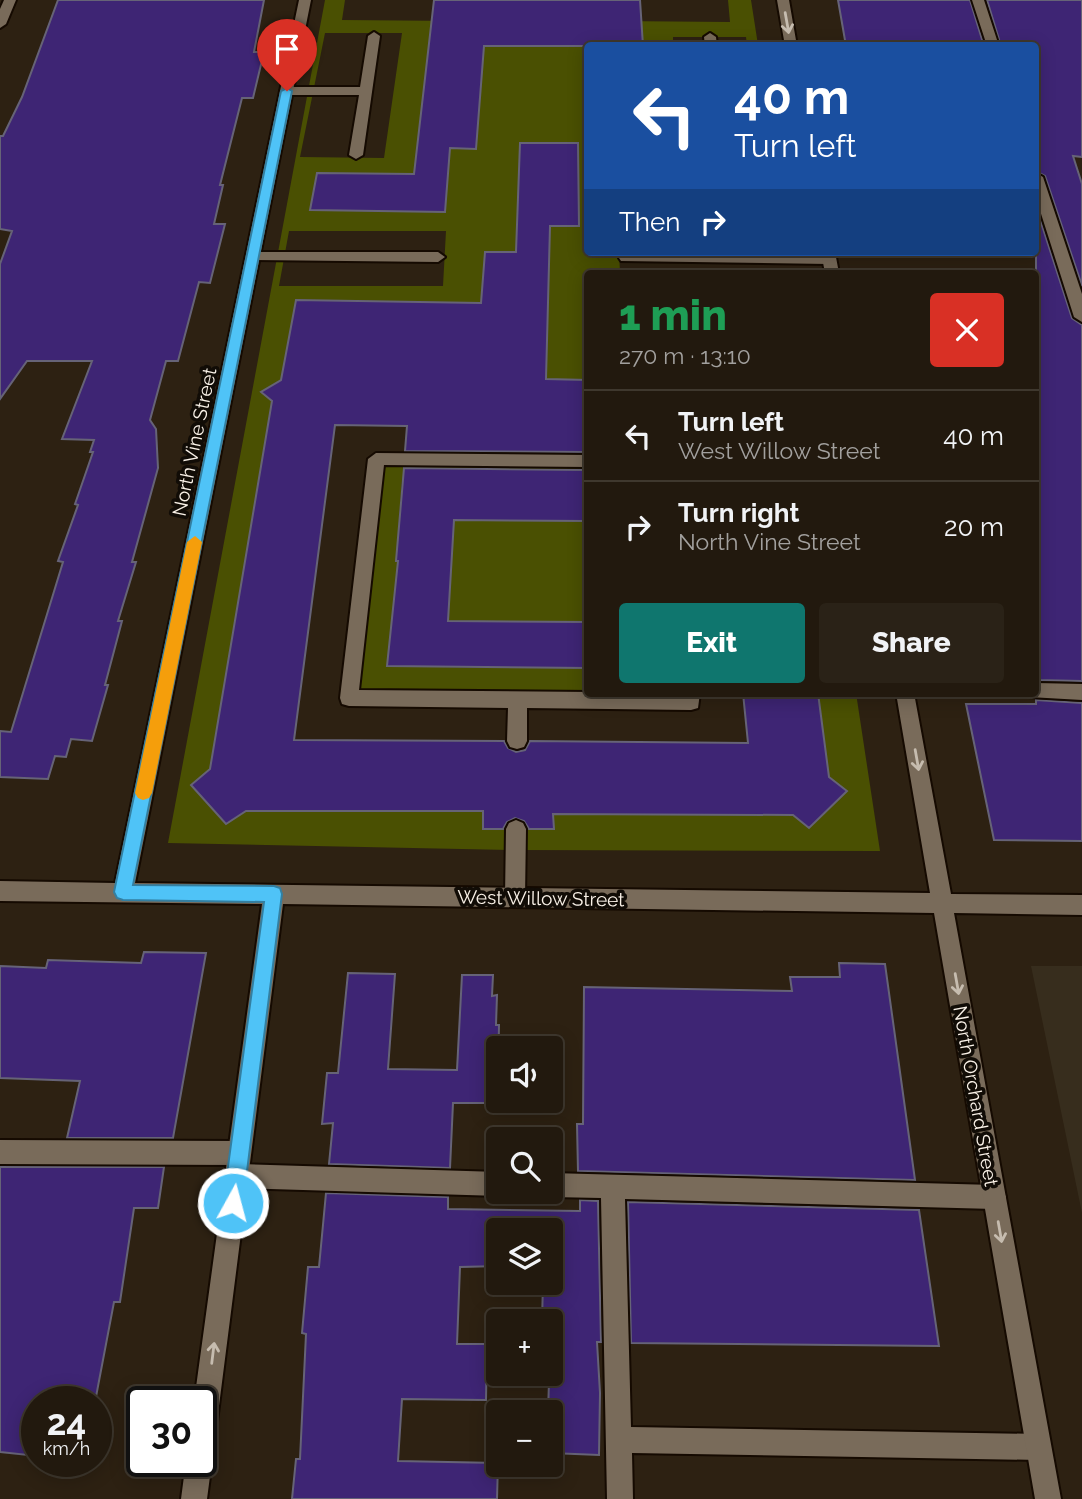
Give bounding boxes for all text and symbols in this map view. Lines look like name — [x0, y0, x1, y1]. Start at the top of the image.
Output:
one-way arrow — [781, 11, 794, 34]
pin — [257, 19, 317, 91]
icon: arrive — [268, 30, 306, 68]
text: 40 m — [734, 68, 849, 125]
icon: left — [619, 70, 710, 161]
text: Turn left — [734, 127, 856, 164]
icon: right — [694, 203, 732, 241]
text: Then — [619, 207, 680, 237]
text: 1 min — [619, 291, 727, 340]
button: close — [930, 293, 1004, 367]
text: 270 m · 13:10 — [619, 342, 751, 369]
street label: North Vine Street — [168, 365, 221, 518]
text: Turn left — [678, 407, 784, 437]
icon: left — [619, 417, 657, 455]
text: 40 m — [943, 421, 1004, 451]
text: West Willow Street — [678, 437, 880, 464]
text: Turn right — [678, 498, 799, 528]
icon: right — [619, 508, 657, 546]
text: 20 m — [944, 512, 1004, 542]
text: North Vine Street — [678, 528, 861, 555]
button: Exit — [619, 603, 805, 683]
button: Share — [819, 603, 1004, 683]
one-way arrow — [911, 748, 924, 771]
street label: West Willow Street — [457, 886, 625, 910]
one-way arrow — [951, 972, 964, 995]
street label: North Orchard Street — [949, 1004, 1003, 1189]
map controls — [486, 1036, 563, 1477]
button: sound — [486, 1036, 563, 1113]
button: search — [486, 1127, 563, 1204]
position arrow — [196, 1166, 270, 1240]
button: layers — [486, 1218, 563, 1295]
one-way arrow — [994, 1221, 1008, 1243]
button: + — [486, 1309, 563, 1386]
one-way arrow — [207, 1342, 220, 1365]
speed limit sign: 30 — [126, 1386, 217, 1477]
button: − — [486, 1400, 563, 1477]
text: 24 — [47, 1402, 86, 1443]
text: km/h — [43, 1438, 90, 1459]

